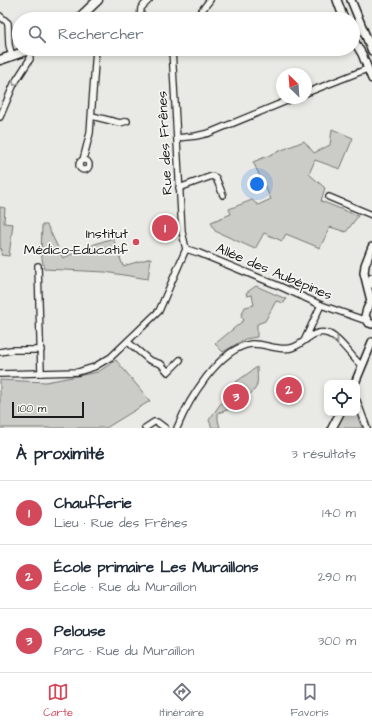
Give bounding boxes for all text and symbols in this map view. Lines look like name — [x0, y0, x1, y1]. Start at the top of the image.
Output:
search box — [12, 12, 360, 56]
icon: search — [26, 23, 48, 45]
text: Rechercher — [58, 24, 143, 45]
north arrow — [276, 68, 312, 104]
one-way arrow — [12, 79, 20, 86]
street label: Rue des Frênes — [152, 90, 178, 196]
your location — [247, 174, 267, 194]
pin: 1 — [152, 213, 178, 243]
place label: Institut Médico-Educatif — [24, 224, 129, 260]
marker: Institut Médico-Educatif — [131, 237, 141, 247]
street label: Allée des Aubépines — [213, 238, 335, 306]
one-way arrow — [331, 336, 339, 343]
pin: 2 — [276, 375, 302, 405]
map controls — [324, 380, 360, 416]
button: locate — [324, 380, 360, 416]
pin: 3 — [223, 382, 249, 412]
scale bar — [12, 400, 84, 419]
text: 100 m — [18, 401, 46, 416]
text: À proximité — [16, 442, 105, 466]
text: 3 résultats — [291, 445, 356, 463]
text: Chaufferie — [54, 493, 132, 514]
text: 1 — [28, 504, 30, 522]
text: 140 m — [322, 504, 356, 522]
text: Lieu · Rue des Frênes — [54, 514, 188, 532]
text: École primaire Les Muraillons — [54, 557, 259, 578]
text: 2 — [25, 568, 33, 586]
text: 290 m — [318, 568, 356, 586]
text: École · Rue du Muraillon — [54, 578, 196, 596]
text: Pelouse — [54, 621, 106, 642]
text: 3 — [26, 632, 32, 650]
text: 300 m — [318, 632, 356, 650]
text: Parc · Rue du Muraillon — [54, 642, 194, 660]
tab: Carte — [43, 681, 73, 720]
tab: Itinéraire — [159, 681, 204, 720]
tab: Favoris — [290, 681, 329, 720]

